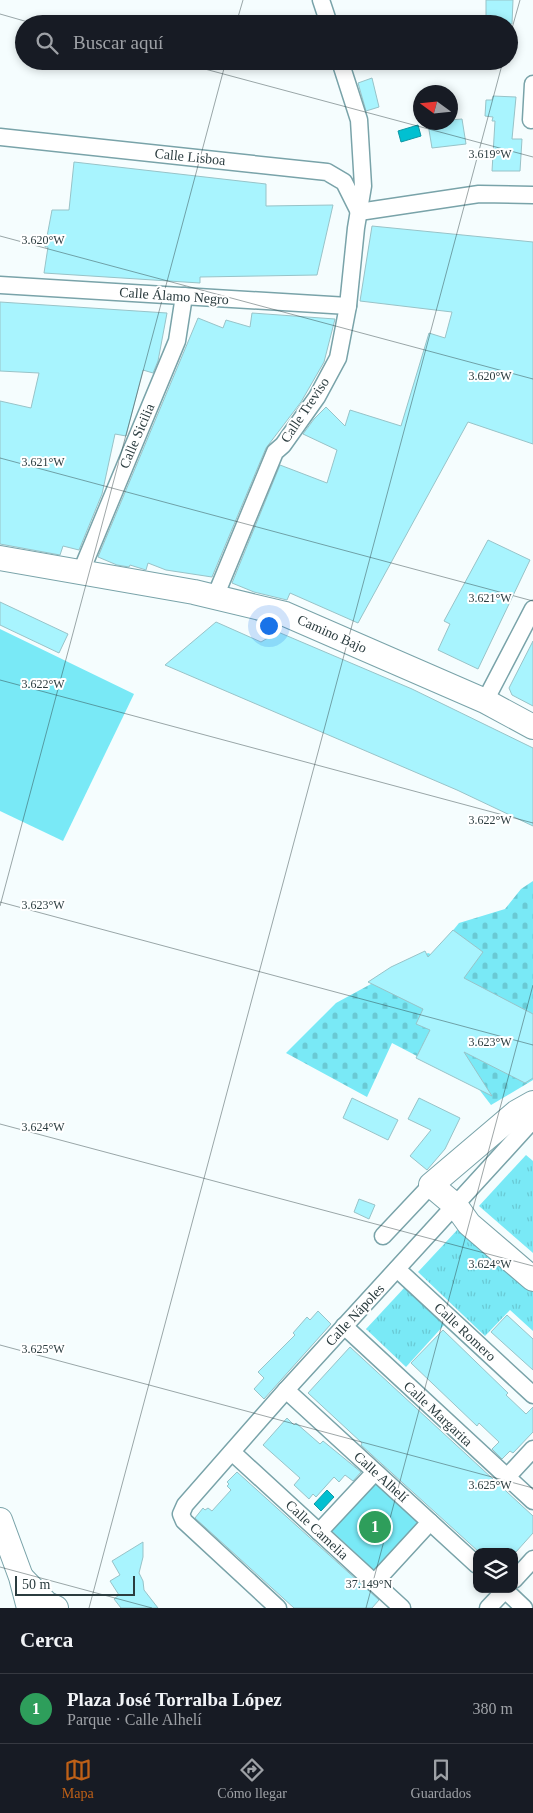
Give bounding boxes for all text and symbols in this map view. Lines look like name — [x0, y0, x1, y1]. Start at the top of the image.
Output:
search box — [15, 15, 518, 70]
icon: search — [33, 29, 61, 57]
text: Buscar aquí — [73, 32, 163, 53]
north arrow — [413, 85, 458, 130]
street label: Calle Lisboa — [154, 146, 227, 168]
text: 3.619°W — [468, 147, 512, 161]
text: 3.620°W — [21, 233, 65, 247]
street label: Calle Álamo Negro — [119, 284, 229, 307]
text: 3.620°W — [468, 369, 512, 383]
street label: Calle Treviso — [278, 375, 332, 445]
street label: Calle Sicilia — [117, 401, 158, 471]
text: 3.621°W — [21, 455, 65, 469]
text: 3.621°W — [468, 591, 512, 605]
street label: Camino Bajo — [295, 612, 369, 656]
your location — [256, 613, 282, 639]
text: 3.622°W — [21, 677, 65, 691]
text: 3.622°W — [468, 813, 512, 827]
text: 3.623°W — [21, 898, 65, 912]
text: 3.623°W — [468, 1035, 512, 1049]
text: 3.624°W — [21, 1120, 65, 1134]
text: 3.624°W — [468, 1257, 512, 1271]
street label: Calle Nápoles — [323, 1281, 387, 1349]
street label: Calle Romero — [431, 1300, 499, 1364]
text: 3.625°W — [21, 1342, 65, 1356]
street label: Calle Margarita — [401, 1379, 476, 1450]
street label: Calle Alhelí — [351, 1449, 411, 1505]
text: 3.625°W — [468, 1478, 512, 1492]
street label: Calle Camelia — [283, 1497, 352, 1563]
pin: 1 — [359, 1508, 391, 1546]
map controls — [473, 1548, 518, 1593]
button: layers — [473, 1548, 518, 1593]
scale bar — [15, 1573, 135, 1596]
text: 50 m — [22, 1577, 50, 1592]
text: 37.149°N — [346, 1577, 393, 1591]
text: Cerca — [20, 1628, 73, 1652]
text: Plaza José Torralba López — [67, 1689, 282, 1710]
text: 1 — [32, 1700, 40, 1717]
text: 380 m — [473, 1700, 513, 1717]
text: Parque · Calle Alhelí — [67, 1711, 202, 1728]
tab: Mapa — [62, 1756, 94, 1802]
tab: Cómo llegar — [217, 1756, 287, 1802]
tab: Guardados — [411, 1756, 471, 1802]

